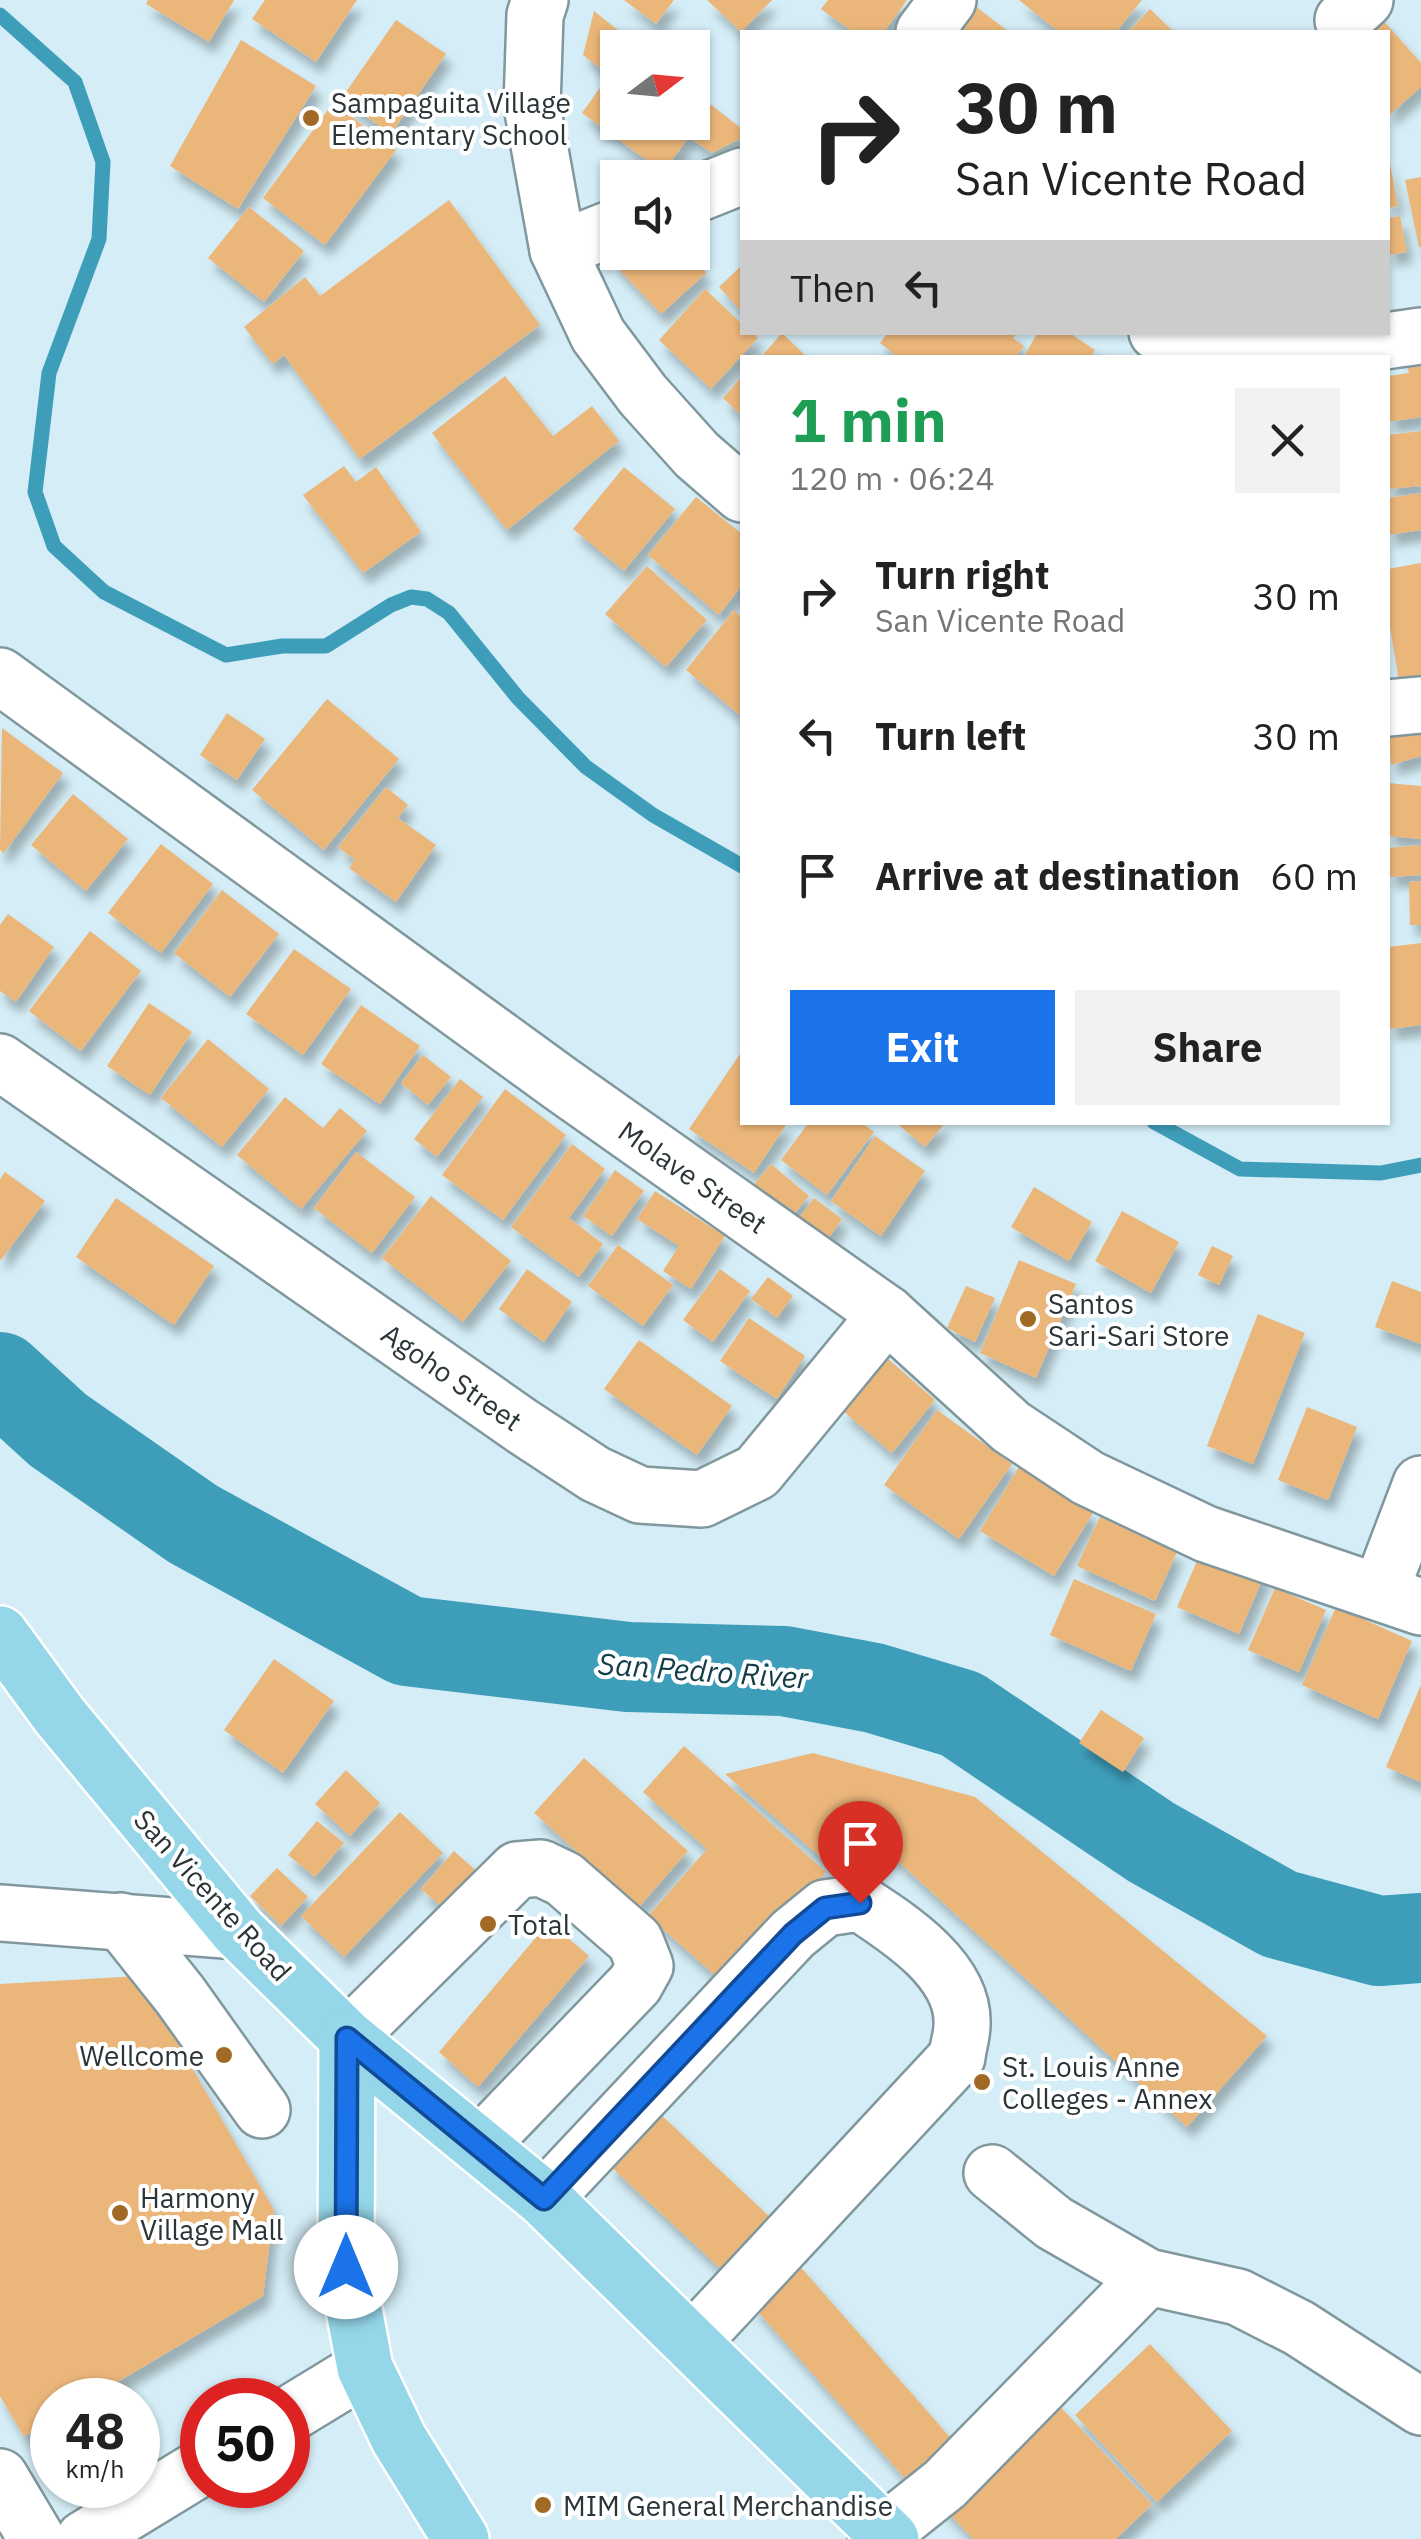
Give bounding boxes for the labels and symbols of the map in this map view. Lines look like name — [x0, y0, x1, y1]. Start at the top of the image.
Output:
north arrow — [600, 30, 710, 140]
place label: Sampaguita Village Elementary School — [331, 84, 571, 153]
marker: Sampaguita Village Elementary School — [300, 107, 322, 129]
street label: Molave Street — [611, 1112, 775, 1242]
place label: Santos Sari-Sari Store — [1048, 1285, 1229, 1354]
marker: Santos Sari-Sari Store — [1017, 1308, 1039, 1330]
street label: Agoho Street — [375, 1315, 529, 1439]
water label: San Pedro River — [597, 1643, 810, 1697]
street label: San Vicente Road — [126, 1801, 300, 1989]
pin — [818, 1801, 903, 1904]
place label: Total — [508, 1906, 570, 1943]
marker: Total — [477, 1913, 499, 1935]
place label: Wellcome — [80, 2037, 204, 2074]
marker: Wellcome — [213, 2044, 235, 2066]
place label: St. Louis Anne Colleges - Annex — [1002, 2048, 1213, 2117]
marker: St. Louis Anne Colleges - Annex — [971, 2071, 993, 2093]
place label: Harmony Village Mall — [140, 2179, 283, 2248]
marker: Harmony Village Mall — [109, 2202, 131, 2224]
position arrow — [294, 2215, 398, 2319]
speed limit sign: 50 — [180, 2378, 310, 2508]
place label: MIM General Merchandise — [563, 2487, 893, 2524]
marker: MIM General Merchandise — [532, 2494, 554, 2516]

